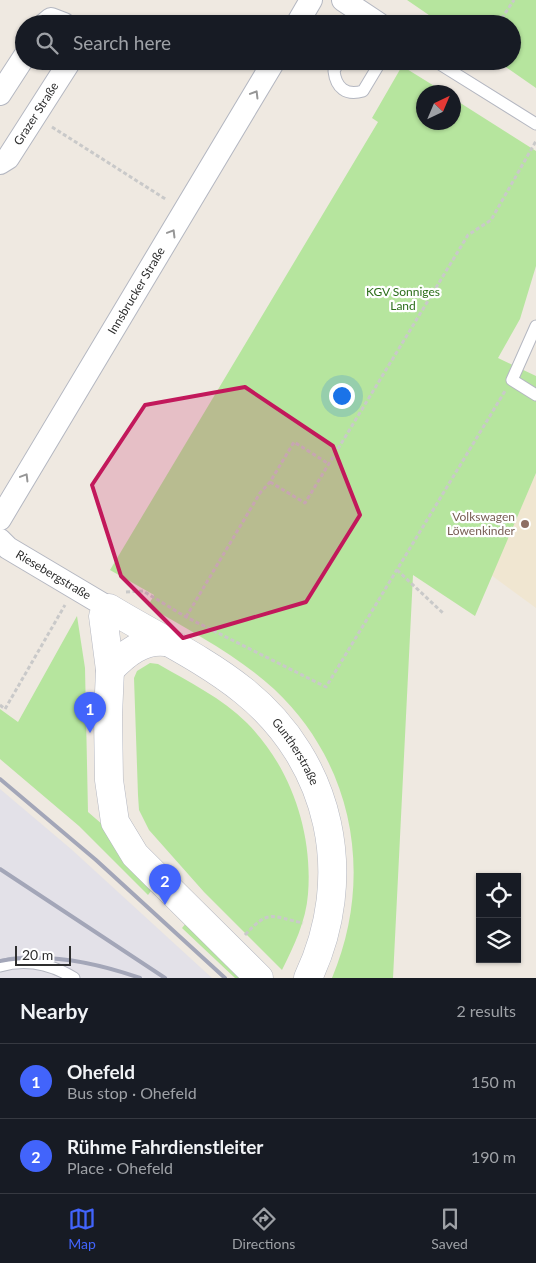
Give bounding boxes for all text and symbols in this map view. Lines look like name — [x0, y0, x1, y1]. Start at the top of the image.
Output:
search box — [15, 15, 521, 70]
icon: search — [33, 29, 61, 57]
text: Search here — [73, 31, 171, 54]
street label: Grazer Straße — [10, 79, 62, 148]
north arrow — [416, 85, 461, 130]
one-way arrow — [249, 90, 259, 99]
one-way arrow — [166, 230, 176, 239]
street label: Innsbrucker Straße — [104, 244, 168, 337]
park label: KGV Sonniges Land — [366, 284, 440, 313]
your location — [329, 383, 355, 409]
one-way arrow — [19, 474, 29, 483]
place label: Volkswagen Löwenkinder — [447, 509, 516, 538]
marker: Volkswagen Löwenkinder — [519, 518, 531, 530]
street label: Riesebergstraße — [13, 546, 94, 603]
pin: 1 — [74, 692, 106, 733]
street label: Guntherstraße — [269, 715, 322, 787]
pin: 2 — [149, 864, 181, 905]
map controls — [476, 873, 521, 963]
button: locate — [476, 873, 521, 918]
button: layers — [476, 918, 521, 963]
scale bar — [15, 943, 71, 966]
text: 20 m — [22, 946, 53, 963]
text: Nearby — [20, 998, 88, 1023]
text: 2 results — [456, 1001, 516, 1020]
text: Ohefeld — [67, 1060, 135, 1083]
text: 1 — [31, 1072, 41, 1091]
text: 150 m — [471, 1072, 516, 1091]
text: Bus stop · Ohefeld — [67, 1083, 197, 1102]
text: Rühme Fahrdienstleiter — [67, 1135, 263, 1158]
text: 2 — [31, 1147, 41, 1166]
text: 190 m — [471, 1147, 516, 1166]
text: Place · Ohefeld — [67, 1158, 173, 1177]
tab: Map — [68, 1205, 96, 1252]
tab: Directions — [232, 1205, 295, 1252]
tab: Saved — [431, 1205, 468, 1252]

